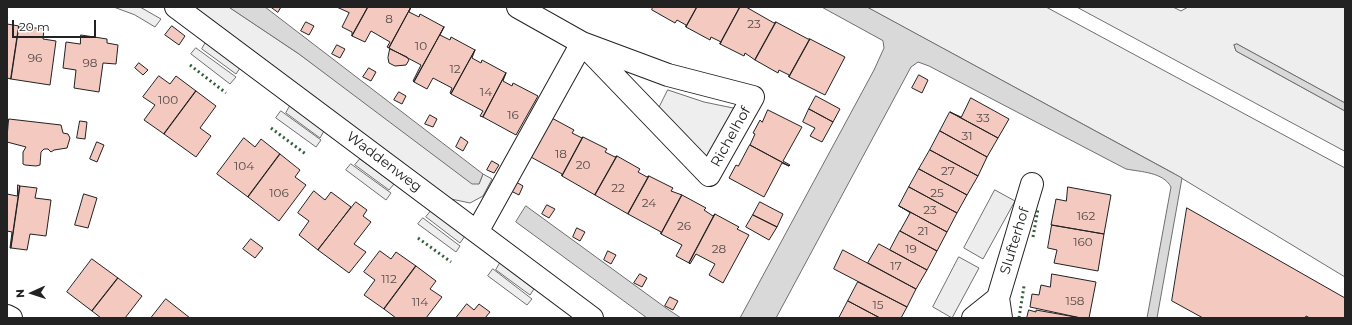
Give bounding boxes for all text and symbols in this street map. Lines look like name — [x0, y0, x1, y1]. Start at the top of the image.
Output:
scale bar — [14, 12, 98, 38]
house number: 8 — [385, 12, 393, 26]
house number: 23 — [747, 17, 761, 31]
text: 20 m — [19, 19, 50, 34]
house number: 10 — [415, 39, 427, 53]
house number: 96 — [28, 51, 42, 65]
house number: 98 — [83, 56, 97, 70]
house number: 12 — [449, 62, 461, 76]
house number: 14 — [480, 85, 492, 99]
house number: 100 — [158, 93, 178, 107]
street label: Richelhof — [708, 104, 754, 170]
house number: 16 — [507, 108, 519, 122]
house number: 33 — [976, 111, 990, 125]
street label: Waddenweg — [343, 128, 425, 196]
house number: 31 — [961, 129, 973, 143]
house number: 18 — [555, 147, 567, 161]
house number: 20 — [576, 158, 590, 172]
house number: 104 — [234, 159, 254, 173]
house number: 27 — [941, 164, 955, 178]
house number: 22 — [611, 181, 625, 195]
house number: 106 — [269, 186, 289, 200]
house number: 25 — [930, 186, 944, 200]
house number: 24 — [642, 196, 656, 210]
house number: 23 — [923, 203, 937, 217]
street label: Slufterhof — [997, 206, 1033, 276]
house number: 162 — [1077, 209, 1095, 223]
house number: 26 — [677, 219, 691, 233]
house number: 21 — [917, 224, 929, 238]
house number: 160 — [1073, 235, 1093, 249]
house number: 28 — [712, 242, 726, 256]
house number: 19 — [905, 242, 917, 256]
house number: 17 — [890, 259, 902, 273]
house number: 112 — [381, 272, 397, 286]
north arrow — [12, 273, 52, 313]
text: N — [13, 289, 27, 298]
house number: 158 — [1066, 294, 1084, 308]
house number: 114 — [412, 295, 428, 309]
house number: 15 — [872, 298, 884, 312]

